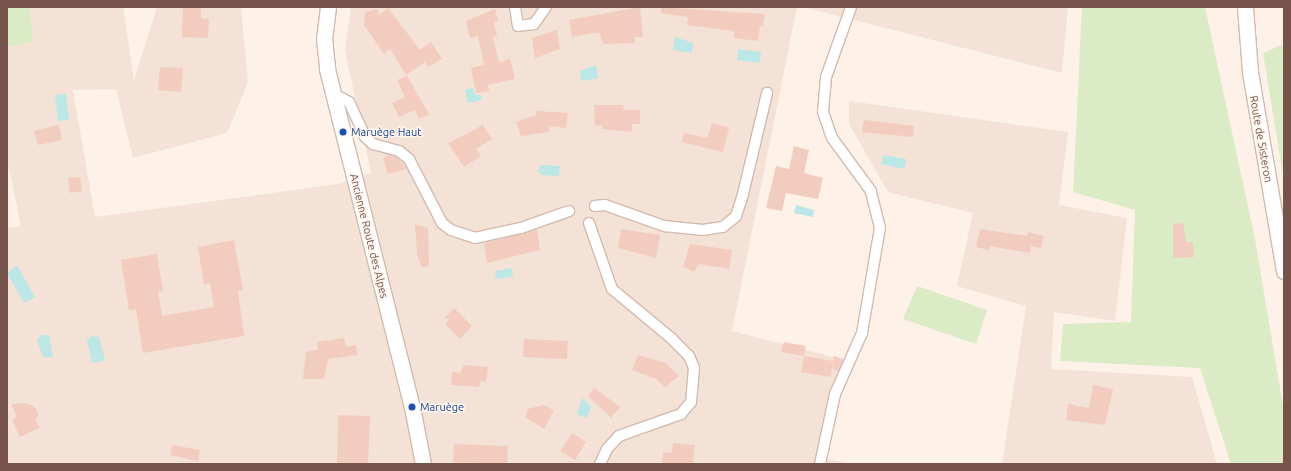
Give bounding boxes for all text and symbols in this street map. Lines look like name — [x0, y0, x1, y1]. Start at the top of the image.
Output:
street label: Route de Sisteron — [1247, 95, 1275, 183]
place label: Maruège Haut — [351, 125, 422, 139]
marker: Maruège Haut — [338, 127, 348, 137]
street label: Ancienne Route des Alpes — [347, 172, 391, 300]
place label: Maruège — [420, 400, 464, 414]
marker: Maruège — [407, 402, 417, 412]

